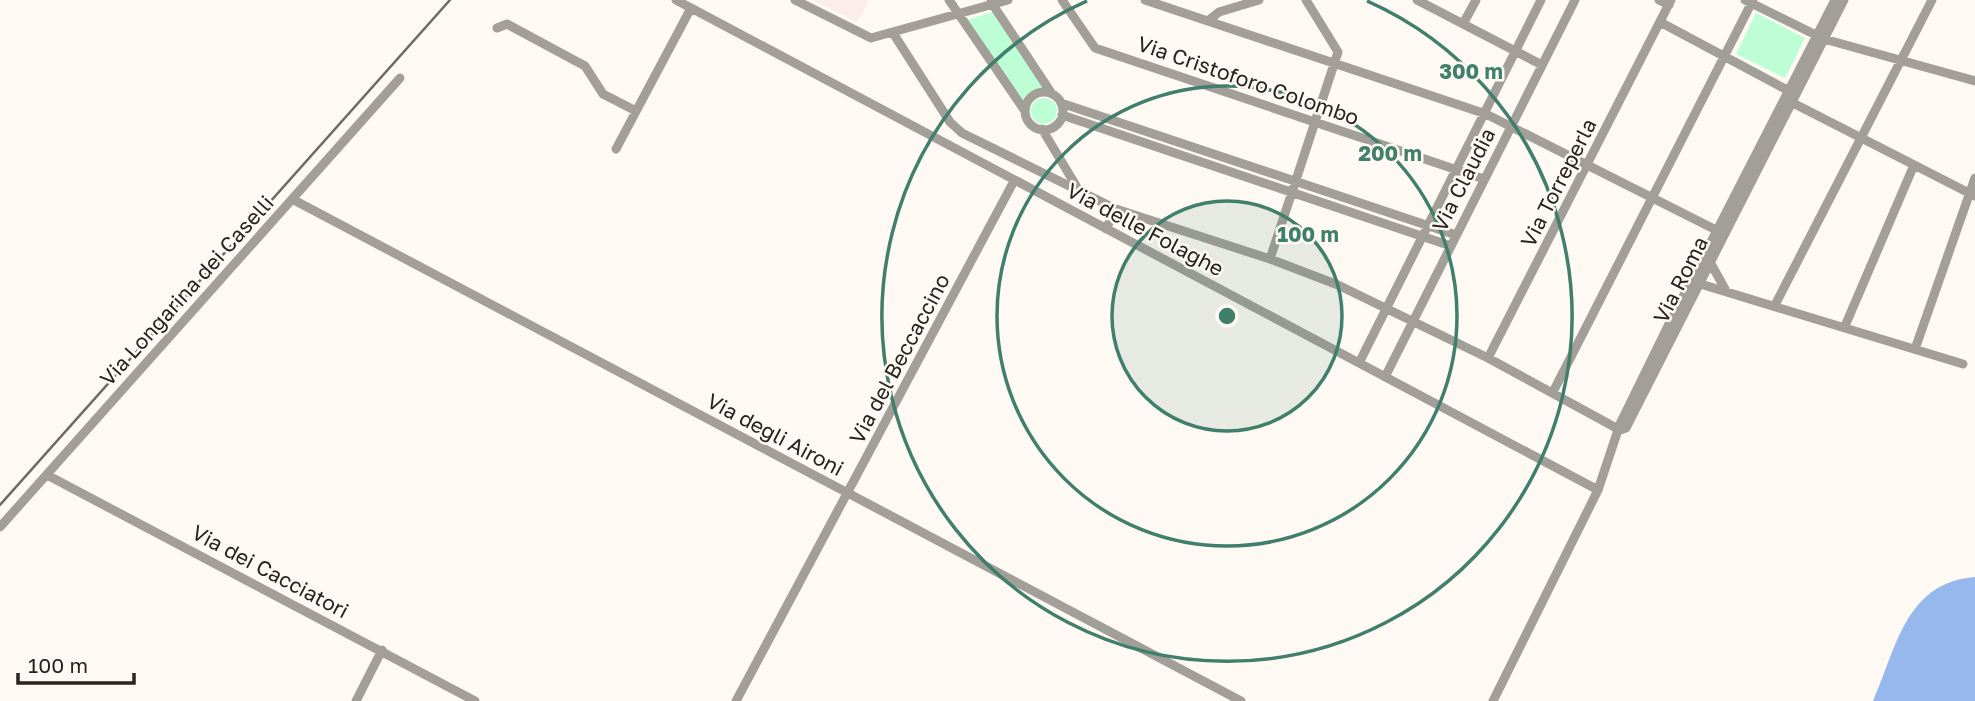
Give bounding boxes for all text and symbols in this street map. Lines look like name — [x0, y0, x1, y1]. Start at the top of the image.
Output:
street label: Via Cristoforo Colombo — [1134, 30, 1363, 130]
text: 300 m — [1439, 58, 1503, 84]
street label: Via Torreperla — [1515, 114, 1602, 251]
street label: Via Claudia — [1426, 123, 1500, 236]
text: 200 m — [1358, 140, 1422, 166]
street label: Via delle Folaghe — [1063, 177, 1228, 281]
street label: Via Longarina dei Caselli — [94, 190, 279, 391]
text: 100 m — [1277, 221, 1339, 247]
street label: Via Roma — [1647, 232, 1713, 327]
street label: Via del Beccaccino — [843, 269, 955, 448]
centre of rings — [1215, 304, 1239, 328]
street label: Via degli Aironi — [703, 387, 848, 481]
street label: Via dei Cacciatori — [188, 519, 353, 623]
scale bar — [18, 642, 133, 686]
text: 100 m — [28, 652, 88, 678]

